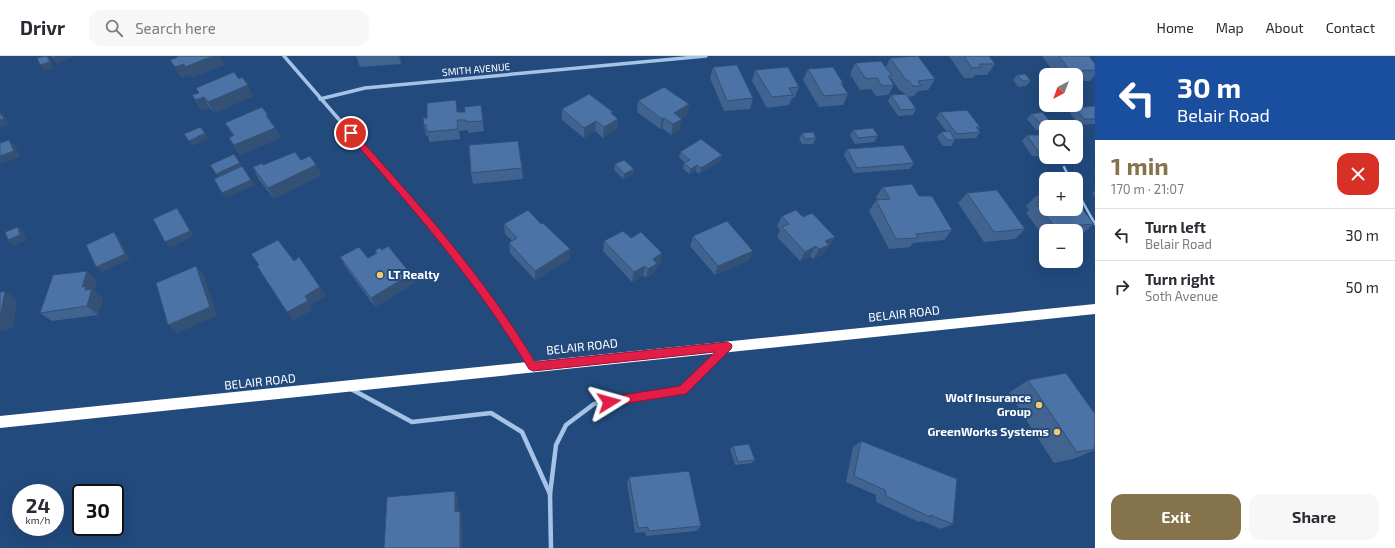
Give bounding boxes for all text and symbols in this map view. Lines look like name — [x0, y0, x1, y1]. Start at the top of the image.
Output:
search box — [89, 10, 369, 46]
text: Drivr — [20, 16, 65, 39]
icon: search — [103, 17, 125, 39]
text: Search here — [135, 19, 216, 37]
text: Home — [1157, 19, 1194, 36]
text: Map — [1216, 19, 1244, 36]
text: About — [1266, 19, 1304, 36]
text: Contact — [1326, 19, 1375, 36]
street label: SMITH AVENUE — [441, 60, 511, 78]
north arrow — [1039, 68, 1083, 112]
map controls — [1039, 68, 1083, 268]
text: 30 m — [1177, 70, 1241, 104]
icon: left — [1111, 72, 1163, 124]
text: Belair Road — [1177, 104, 1270, 126]
pin — [334, 116, 368, 150]
button: search — [1039, 120, 1083, 164]
icon: arrive — [340, 122, 362, 144]
text: 1 min — [1111, 151, 1169, 180]
button: close — [1337, 153, 1379, 195]
button: + — [1039, 172, 1083, 216]
text: 170 m · 21:07 — [1111, 181, 1184, 197]
text: Turn left — [1145, 218, 1206, 236]
button: − — [1039, 224, 1083, 268]
icon: left — [1111, 224, 1133, 246]
text: 30 m — [1345, 226, 1379, 244]
text: Belair Road — [1145, 236, 1212, 252]
place label: LT Realty — [388, 267, 440, 282]
marker: LT Realty — [375, 270, 385, 280]
text: Turn right — [1145, 270, 1215, 288]
icon: right — [1111, 276, 1133, 298]
text: 50 m — [1345, 278, 1379, 296]
text: Soth Avenue — [1145, 288, 1218, 304]
street label: BELAIR ROAD — [867, 302, 940, 324]
street label: BELAIR ROAD — [545, 335, 618, 357]
street label: BELAIR ROAD — [223, 370, 296, 392]
position arrow — [588, 381, 630, 423]
place label: Wolf Insurance Group — [945, 390, 1031, 418]
marker: Wolf Insurance Group — [1034, 400, 1044, 410]
place label: GreenWorks Systems — [928, 424, 1049, 439]
marker: GreenWorks Systems — [1052, 427, 1062, 437]
speed limit sign: 30 — [72, 484, 124, 536]
text: 24 — [26, 493, 50, 517]
button: Exit — [1111, 494, 1241, 540]
button: Share — [1249, 494, 1379, 540]
text: km/h — [26, 514, 50, 526]

